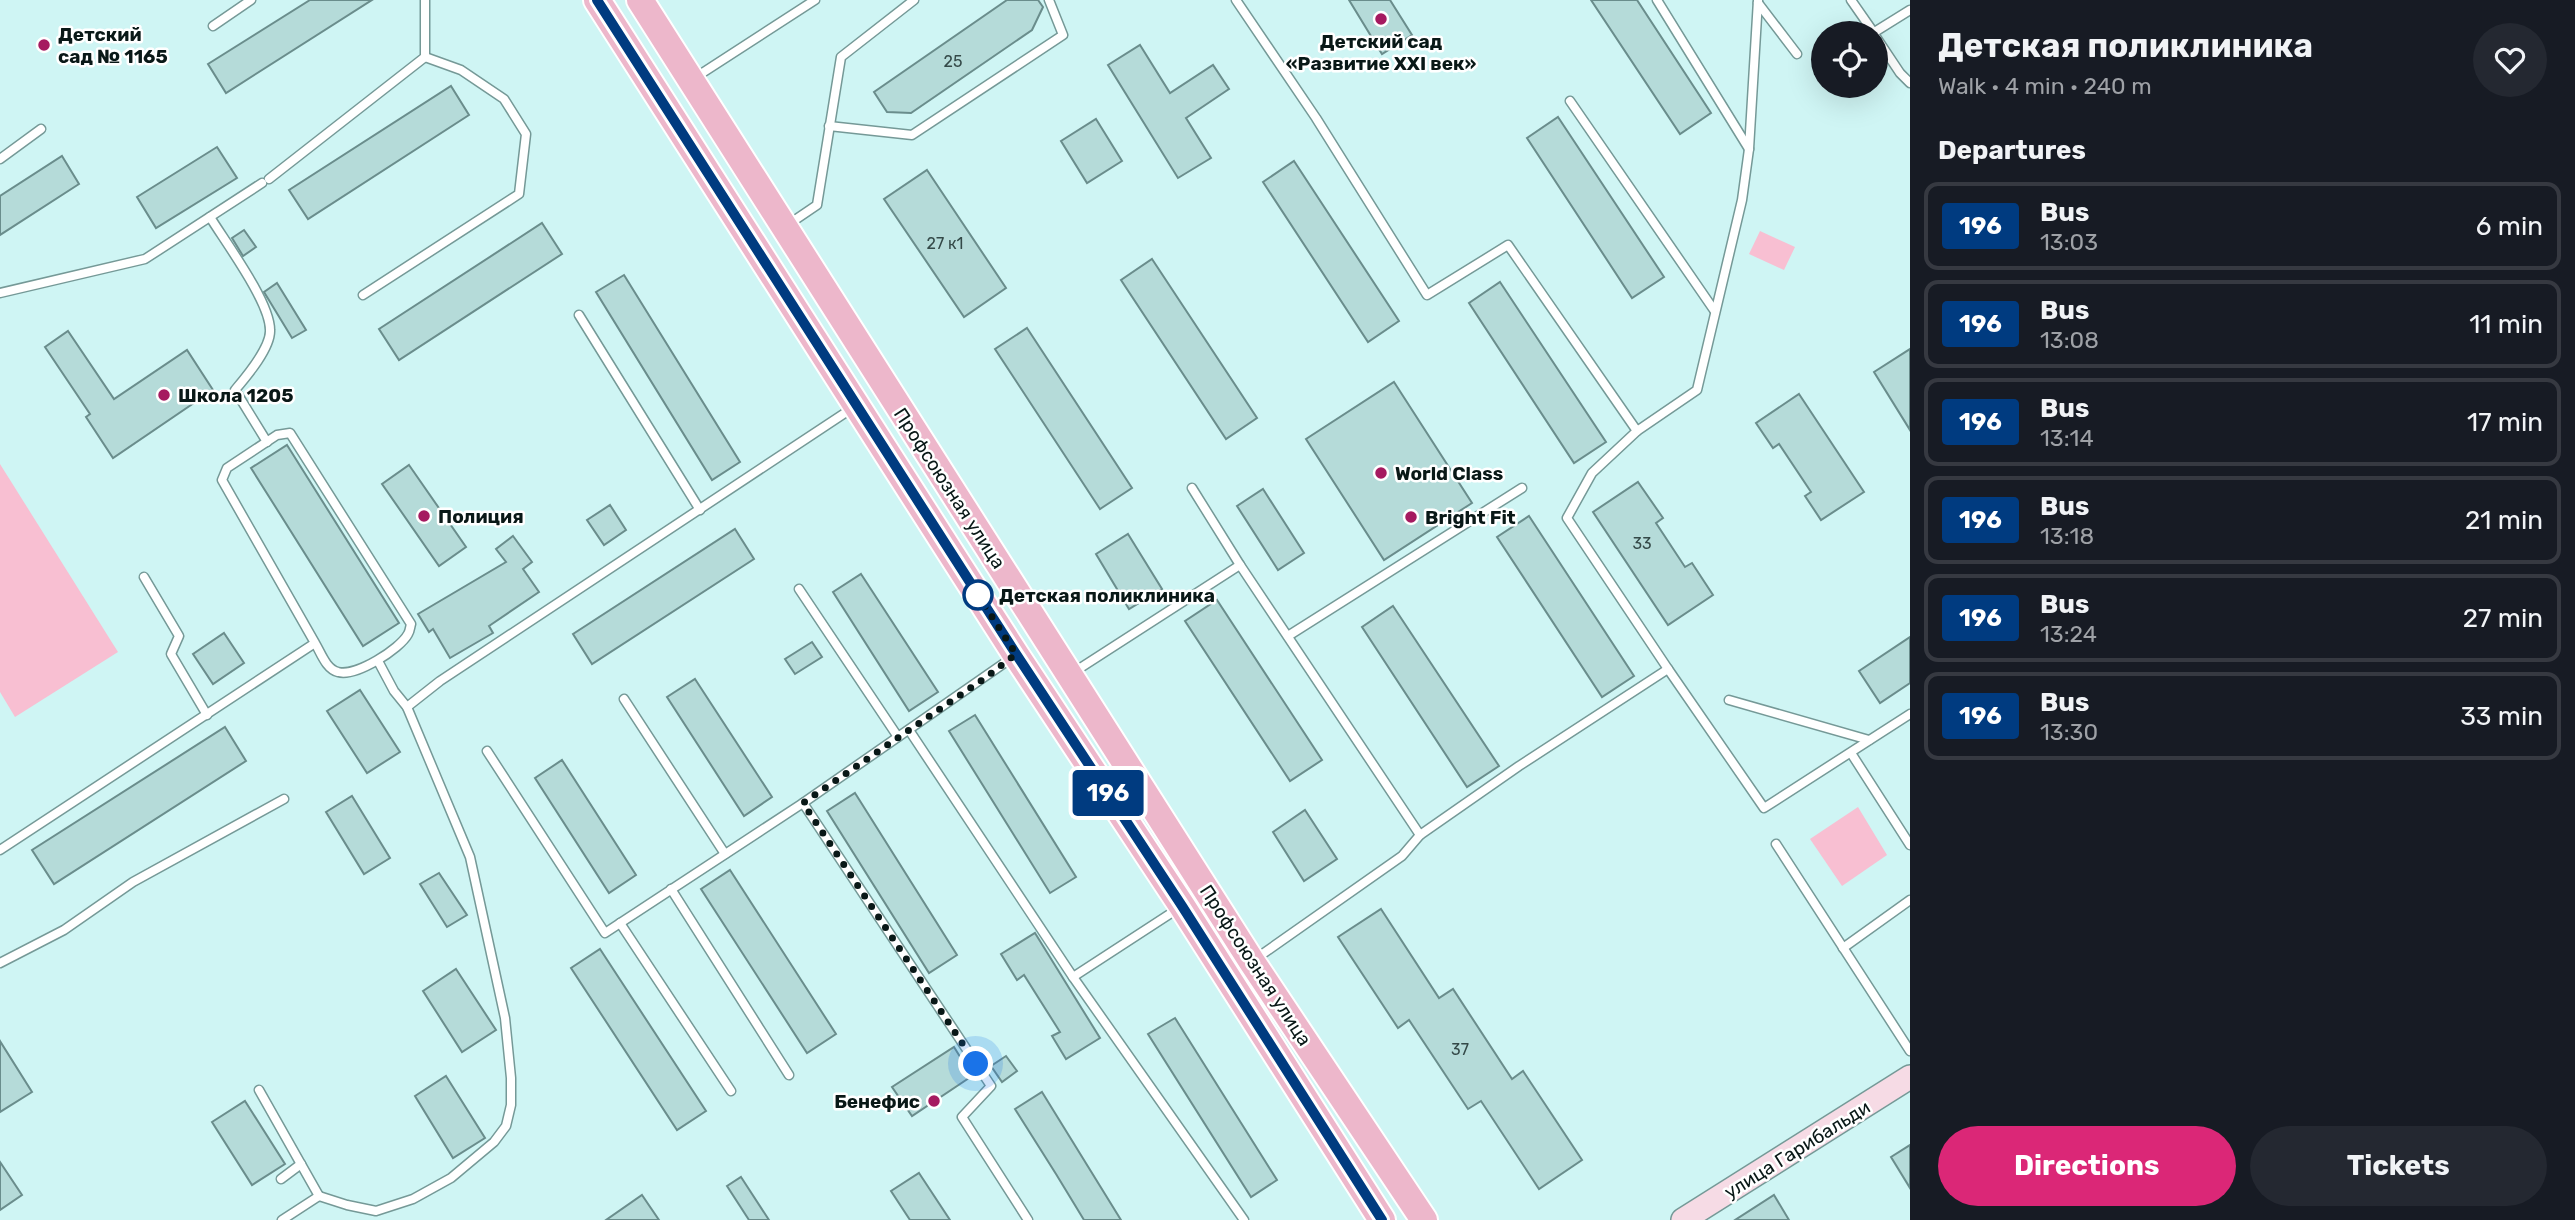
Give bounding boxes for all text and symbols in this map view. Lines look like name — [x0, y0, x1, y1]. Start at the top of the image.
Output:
marker: Детский сад «Развитие XXI век» — [1373, 11, 1389, 27]
map controls — [1811, 21, 1888, 98]
button: locate — [1811, 21, 1888, 98]
place label: Детский сад № 1165 — [58, 23, 168, 68]
button: heart — [2473, 23, 2547, 97]
text: Детская поликлиника — [1938, 26, 2313, 65]
place label: Детский сад «Развитие XXI век» — [1286, 30, 1476, 75]
marker: Детский сад № 1165 — [36, 37, 52, 53]
house number: 25 — [944, 52, 962, 71]
text: Walk · 4 min · 240 m — [1938, 72, 2152, 100]
text: Departures — [1938, 135, 2086, 166]
text: Bus — [2040, 197, 2089, 228]
text: 6 min — [2476, 211, 2543, 242]
text: 196 — [1959, 212, 2002, 240]
text: 13:03 — [2040, 228, 2098, 256]
house number: 27 к1 — [927, 234, 963, 253]
text: Bus — [2040, 295, 2089, 326]
text: 11 min — [2469, 309, 2543, 340]
text: 196 — [1959, 310, 2002, 338]
text: 13:08 — [2040, 326, 2099, 354]
place label: Школа 1205 — [178, 384, 293, 407]
marker: Школа 1205 — [156, 387, 172, 403]
text: Bus — [2040, 393, 2089, 424]
street label: Профсоюзная улица — [889, 403, 1010, 573]
text: 17 min — [2467, 407, 2543, 438]
text: 196 — [1959, 408, 2002, 436]
text: 13:14 — [2040, 424, 2094, 452]
place label: World Class — [1395, 462, 1503, 485]
marker: World Class — [1373, 465, 1389, 481]
text: Bus — [2040, 491, 2089, 522]
place label: Полиция — [438, 505, 524, 528]
text: 21 min — [2465, 505, 2543, 536]
place label: Bright Fit — [1425, 506, 1516, 529]
text: 196 — [1959, 506, 2002, 534]
marker: Полиция — [416, 508, 432, 524]
marker: Bright Fit — [1403, 509, 1419, 525]
text: 13:18 — [2040, 522, 2094, 550]
house number: 33 — [1632, 534, 1652, 553]
marker: Детская поликлиника — [963, 580, 993, 610]
place label: Детская поликлиника — [999, 584, 1215, 607]
text: Bus — [2040, 589, 2089, 620]
text: 27 min — [2463, 603, 2543, 634]
text: 196 — [1959, 604, 2002, 632]
text: 13:24 — [2040, 620, 2097, 648]
text: Bus — [2040, 687, 2089, 718]
text: 33 min — [2460, 701, 2543, 732]
text: 196 — [1959, 702, 2002, 730]
text: 13:30 — [2040, 718, 2098, 746]
line badge: 196 — [1068, 770, 1148, 816]
text: 196 — [1087, 779, 1129, 807]
street label: Профсоюзная улица — [1195, 880, 1316, 1050]
house number: 37 — [1451, 1040, 1469, 1059]
your location — [958, 1046, 993, 1081]
place label: Бенефис — [834, 1090, 920, 1113]
marker: Бенефис — [926, 1093, 942, 1109]
street label: улица Гарибальди — [1720, 1095, 1874, 1204]
button: Directions — [1938, 1126, 2236, 1206]
button: Tickets — [2250, 1126, 2547, 1206]

